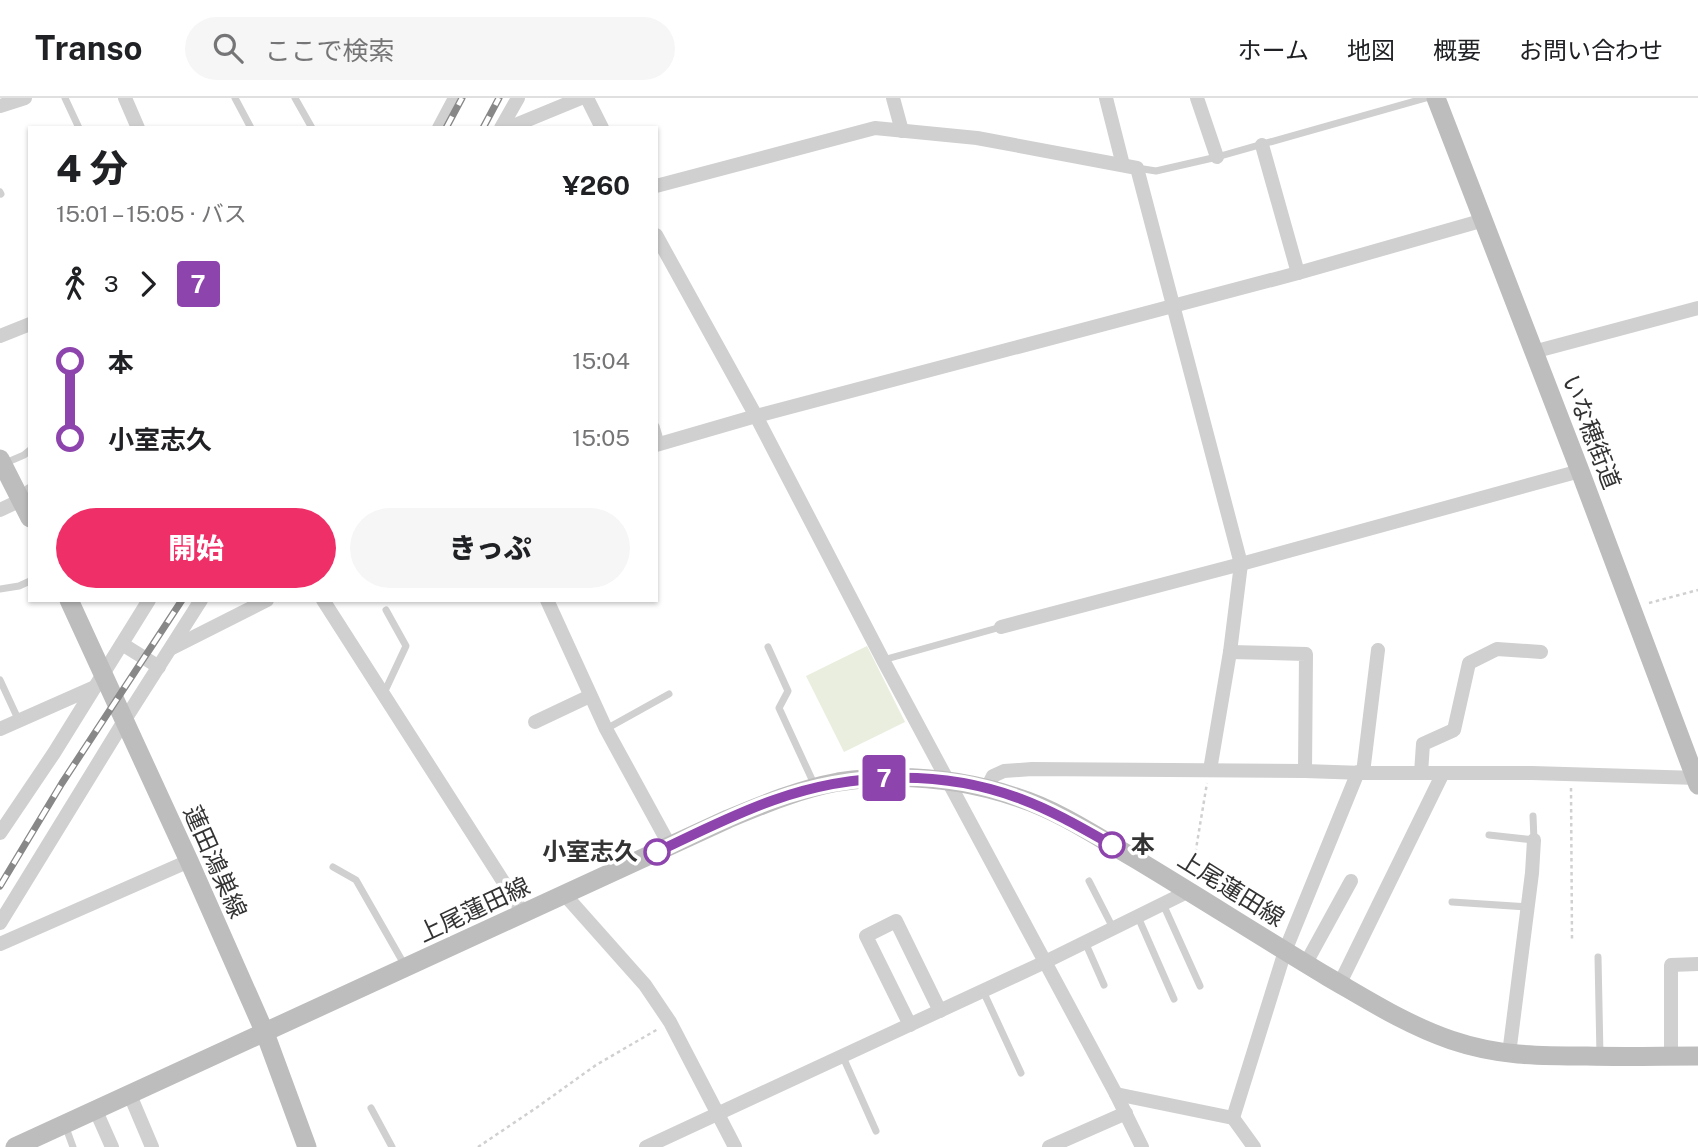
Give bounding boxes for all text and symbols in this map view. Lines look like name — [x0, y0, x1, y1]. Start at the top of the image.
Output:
search box — [185, 17, 675, 80]
text: Transo — [35, 29, 143, 67]
icon: search — [209, 29, 247, 67]
text: ここで検索 — [265, 35, 395, 66]
text: ホーム — [1238, 36, 1309, 64]
text: 地図 — [1347, 36, 1395, 64]
text: 概要 — [1433, 36, 1481, 64]
text: お問い合わせ — [1519, 36, 1663, 64]
text: 4 分 — [56, 146, 128, 191]
text: ¥260 — [563, 170, 630, 201]
text: 15:01 – 15:05 · バス — [56, 200, 247, 227]
icon: walk — [56, 265, 94, 303]
icon: forward — [129, 265, 167, 303]
text: 3 — [104, 270, 119, 297]
text: 7 — [191, 270, 206, 298]
text: 本 — [108, 347, 134, 378]
text: 15:04 — [572, 347, 630, 374]
street label: いな穂街道 — [1557, 371, 1627, 493]
text: 小室志久 — [108, 424, 212, 455]
text: 15:05 — [572, 424, 630, 451]
button: 開始 — [56, 508, 336, 588]
button: きっぷ — [350, 508, 630, 588]
line badge: 7 — [861, 755, 907, 801]
text: 7 — [876, 764, 892, 792]
street label: 蓮田鴻巣線 — [179, 801, 253, 922]
place label: 本 — [1131, 830, 1155, 858]
marker: 本 — [1099, 832, 1125, 858]
place label: 小室志久 — [542, 837, 638, 865]
marker: 小室志久 — [644, 839, 670, 865]
street label: 上尾蓮田線 — [1173, 844, 1290, 932]
street label: 上尾蓮田線 — [413, 871, 534, 947]

